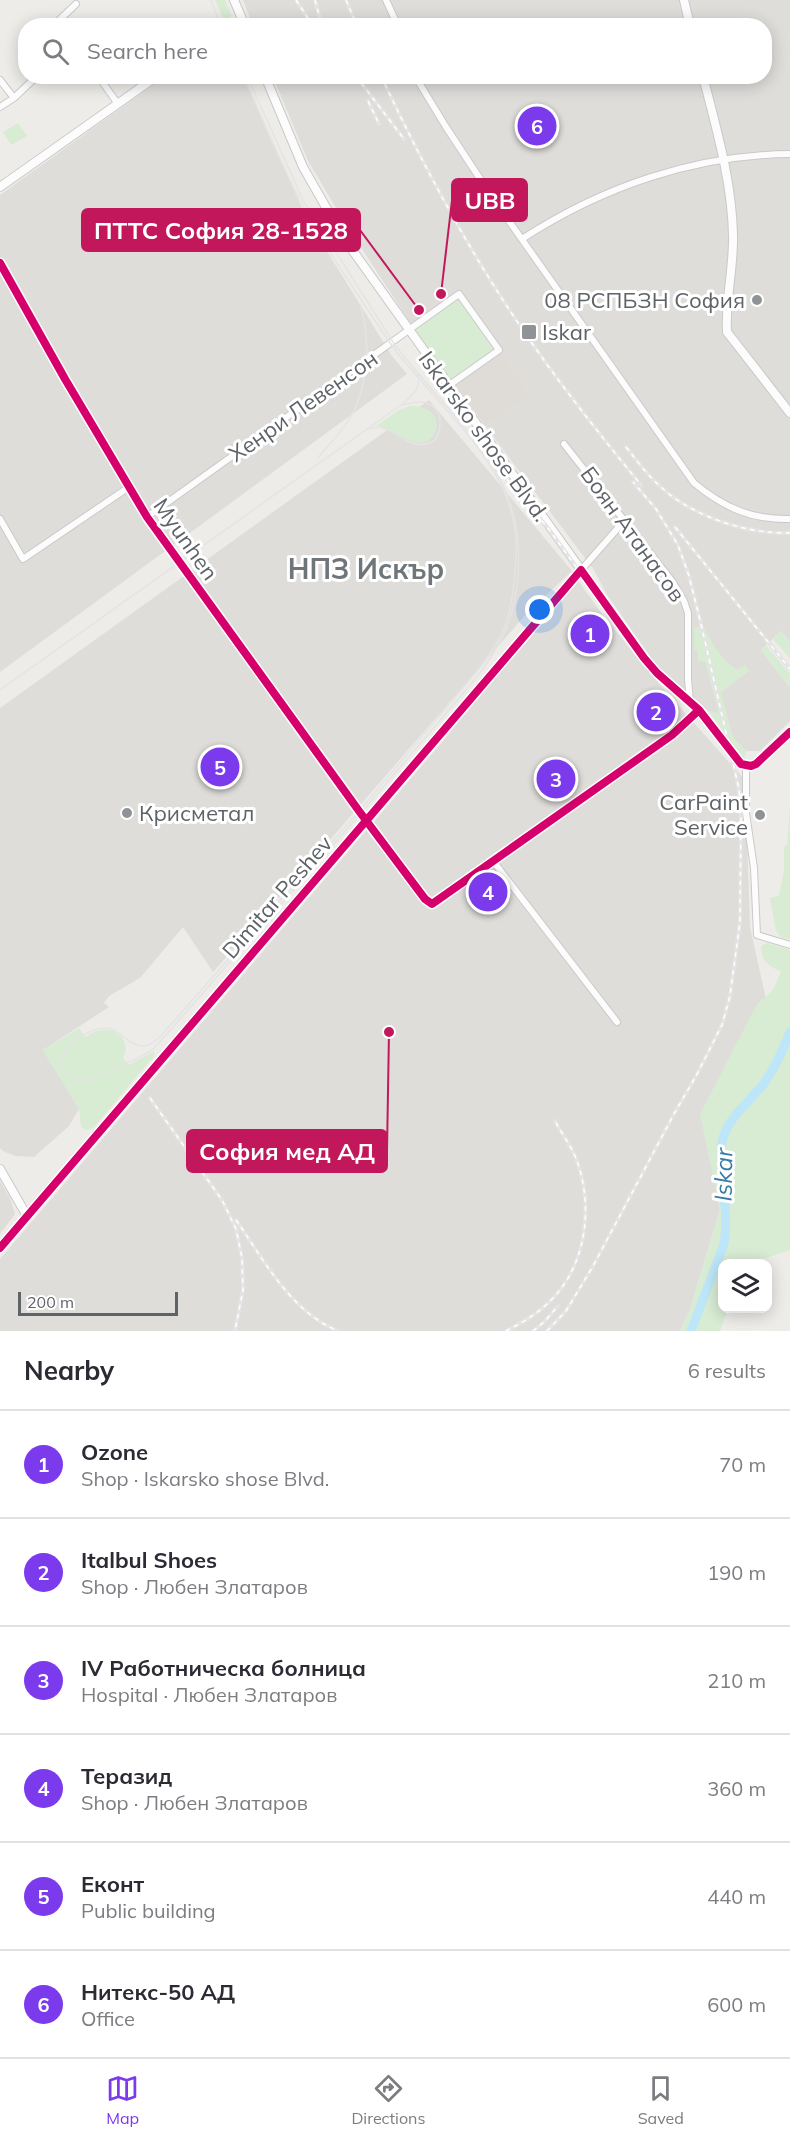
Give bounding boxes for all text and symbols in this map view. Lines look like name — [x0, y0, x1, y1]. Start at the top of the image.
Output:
search box — [18, 18, 772, 84]
icon: search — [39, 35, 72, 68]
text: Search here — [87, 37, 208, 65]
pin: 6 — [518, 104, 556, 148]
callout: UBB — [452, 179, 527, 221]
text: UBB — [465, 185, 515, 215]
callout: ПТТС София 28-1528 — [82, 209, 360, 251]
text: ПТТС София 28-1528 — [94, 215, 348, 245]
place label: 08 РСПБЗН София — [544, 286, 745, 314]
marker: 08 РСПБЗН София — [750, 293, 764, 307]
place label: Iskar — [542, 318, 591, 346]
marker: Iskar — [520, 323, 538, 341]
street label: Хенри Левенсон — [223, 344, 383, 468]
street label: Iskarsko shose Blvd. — [413, 345, 555, 527]
street label: Боян Атанасов — [575, 461, 691, 607]
street label: Myunhen — [148, 493, 224, 585]
district label: НПЗ Искър — [288, 551, 444, 586]
your location — [525, 595, 554, 624]
pin: 1 — [570, 612, 610, 656]
pin: 2 — [636, 690, 676, 734]
pin: 5 — [200, 744, 240, 789]
pin: 3 — [536, 756, 576, 802]
place label: CarPaint Service — [659, 788, 748, 841]
place label: Крисметал — [139, 799, 254, 827]
marker: Крисметал — [120, 806, 134, 820]
marker: CarPaint Service — [753, 808, 767, 822]
street label: Dimitar Peshev — [216, 829, 338, 964]
pin: 4 — [468, 870, 508, 914]
callout: София мед АД — [187, 1130, 387, 1172]
text: София мед АД — [199, 1136, 375, 1166]
water label: Iskar — [708, 1147, 738, 1202]
map controls — [718, 1259, 772, 1313]
button: layers — [718, 1259, 772, 1313]
scale bar — [18, 1289, 178, 1316]
text: 200 m — [27, 1292, 74, 1312]
text: Nearby — [24, 1354, 114, 1387]
text: 6 results — [688, 1358, 766, 1383]
text: Ozone — [81, 1438, 148, 1466]
text: 1 — [38, 1452, 50, 1477]
text: 70 m — [719, 1452, 766, 1477]
text: Shop · Iskarsko shose Blvd. — [81, 1466, 329, 1491]
text: Italbul Shoes — [81, 1546, 217, 1574]
text: 2 — [38, 1560, 50, 1585]
text: 190 m — [707, 1560, 766, 1585]
text: Shop · Любен Златаров — [81, 1574, 308, 1599]
text: IV Работническа болница — [81, 1654, 366, 1682]
text: 3 — [38, 1668, 50, 1693]
text: 210 m — [707, 1668, 766, 1693]
text: Hospital · Любен Златаров — [81, 1682, 337, 1707]
text: Теразид — [81, 1762, 172, 1790]
text: 4 — [38, 1776, 50, 1801]
text: 360 m — [707, 1776, 766, 1801]
text: Shop · Любен Златаров — [81, 1790, 308, 1815]
text: Еконт — [81, 1870, 144, 1898]
text: 5 — [38, 1884, 50, 1909]
text: 440 m — [707, 1884, 766, 1909]
text: Public building — [81, 1898, 216, 1923]
text: Нитекс-50 АД — [81, 1978, 235, 2006]
text: 6 — [38, 1992, 50, 2017]
text: 600 m — [707, 1992, 766, 2017]
text: Office — [81, 2006, 135, 2031]
tab: Map — [106, 2072, 139, 2128]
tab: Directions — [351, 2072, 425, 2128]
tab: Saved — [638, 2072, 684, 2128]

